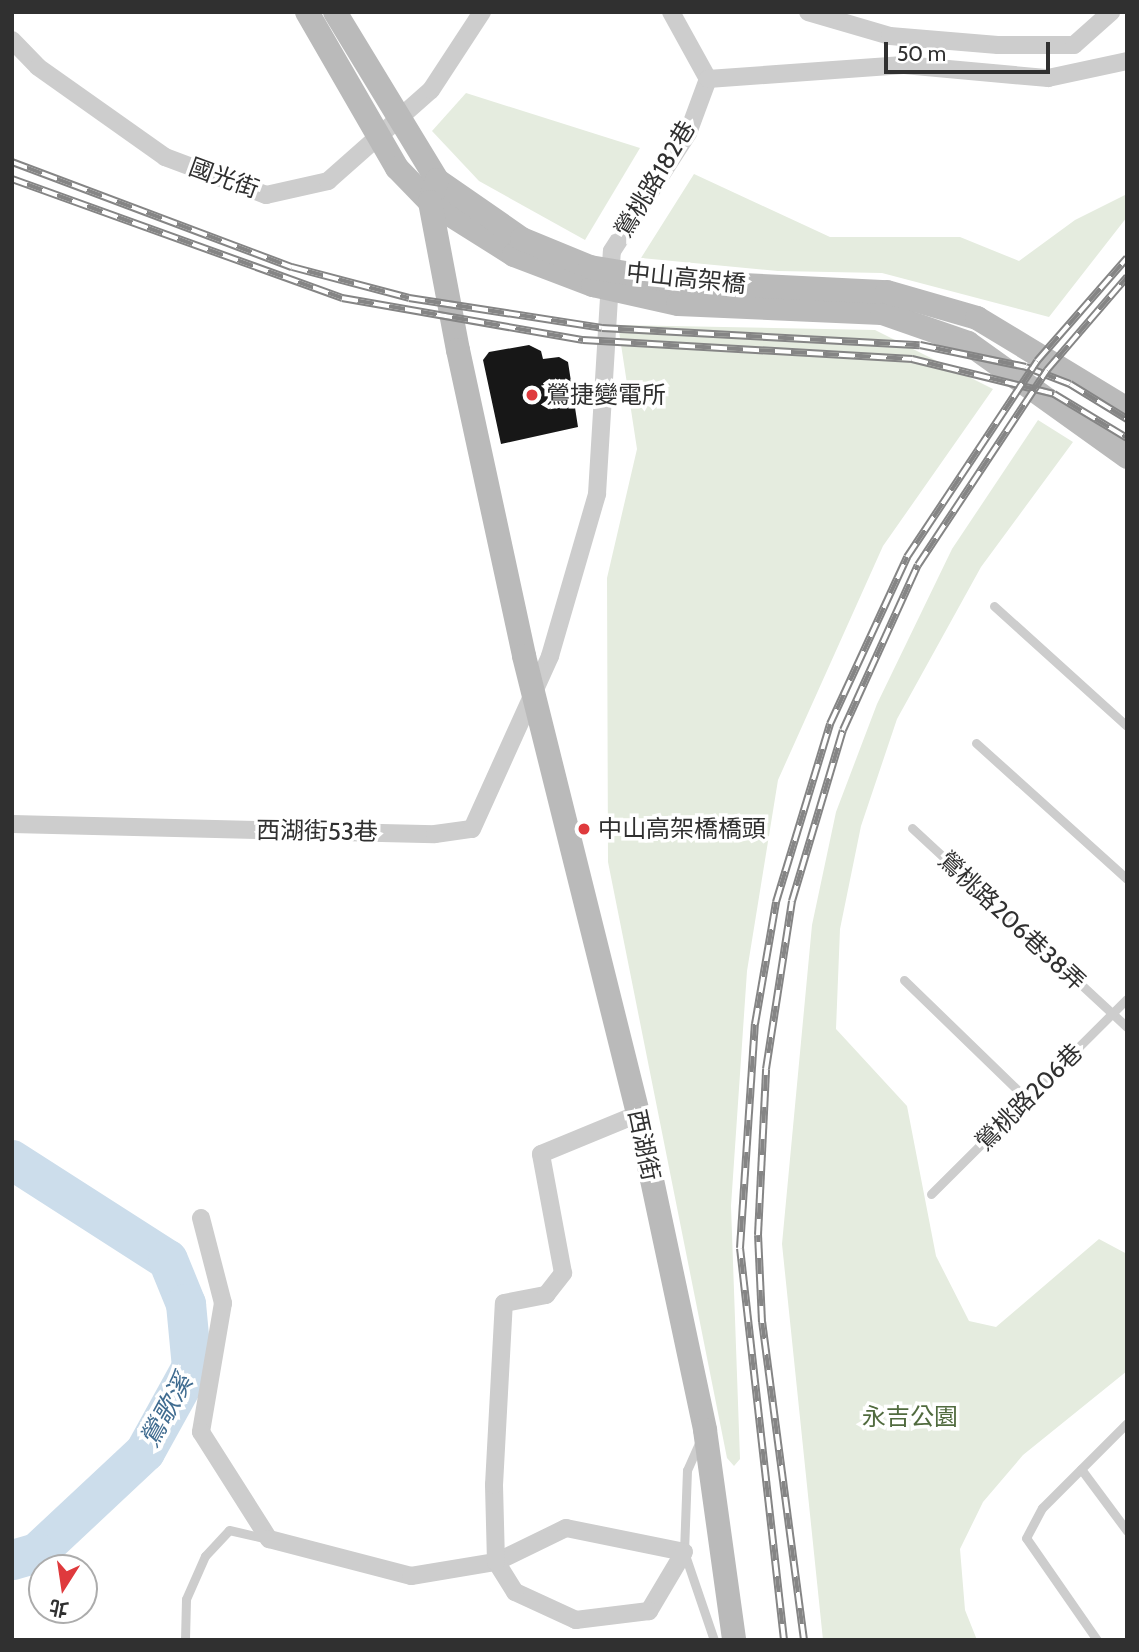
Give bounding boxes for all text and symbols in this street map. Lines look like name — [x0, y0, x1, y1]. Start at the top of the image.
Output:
scale bar — [887, 28, 1053, 72]
text: 50 m — [897, 41, 946, 66]
street label: 鶯桃路182巷 — [609, 115, 701, 243]
street label: 國光街 — [185, 152, 263, 204]
street label: 中山高架橋 — [625, 257, 747, 299]
place label: 鶯捷變電所 — [546, 381, 666, 409]
marker: 鶯捷變電所 — [524, 387, 540, 403]
place label: 中山高架橋橋頭 — [598, 815, 766, 843]
street label: 西湖街53巷 — [256, 816, 378, 846]
marker: 中山高架橋橋頭 — [576, 821, 592, 837]
street label: 鶯桃路206巷38弄 — [933, 846, 1091, 996]
street label: 鶯桃路206巷 — [970, 1038, 1088, 1156]
street label: 西湖街 — [622, 1107, 666, 1183]
water label: 鶯歌溪 — [134, 1369, 200, 1453]
park label: 永吉公園 — [862, 1403, 958, 1431]
north arrow — [28, 1554, 98, 1624]
text: 北 — [47, 1595, 71, 1621]

